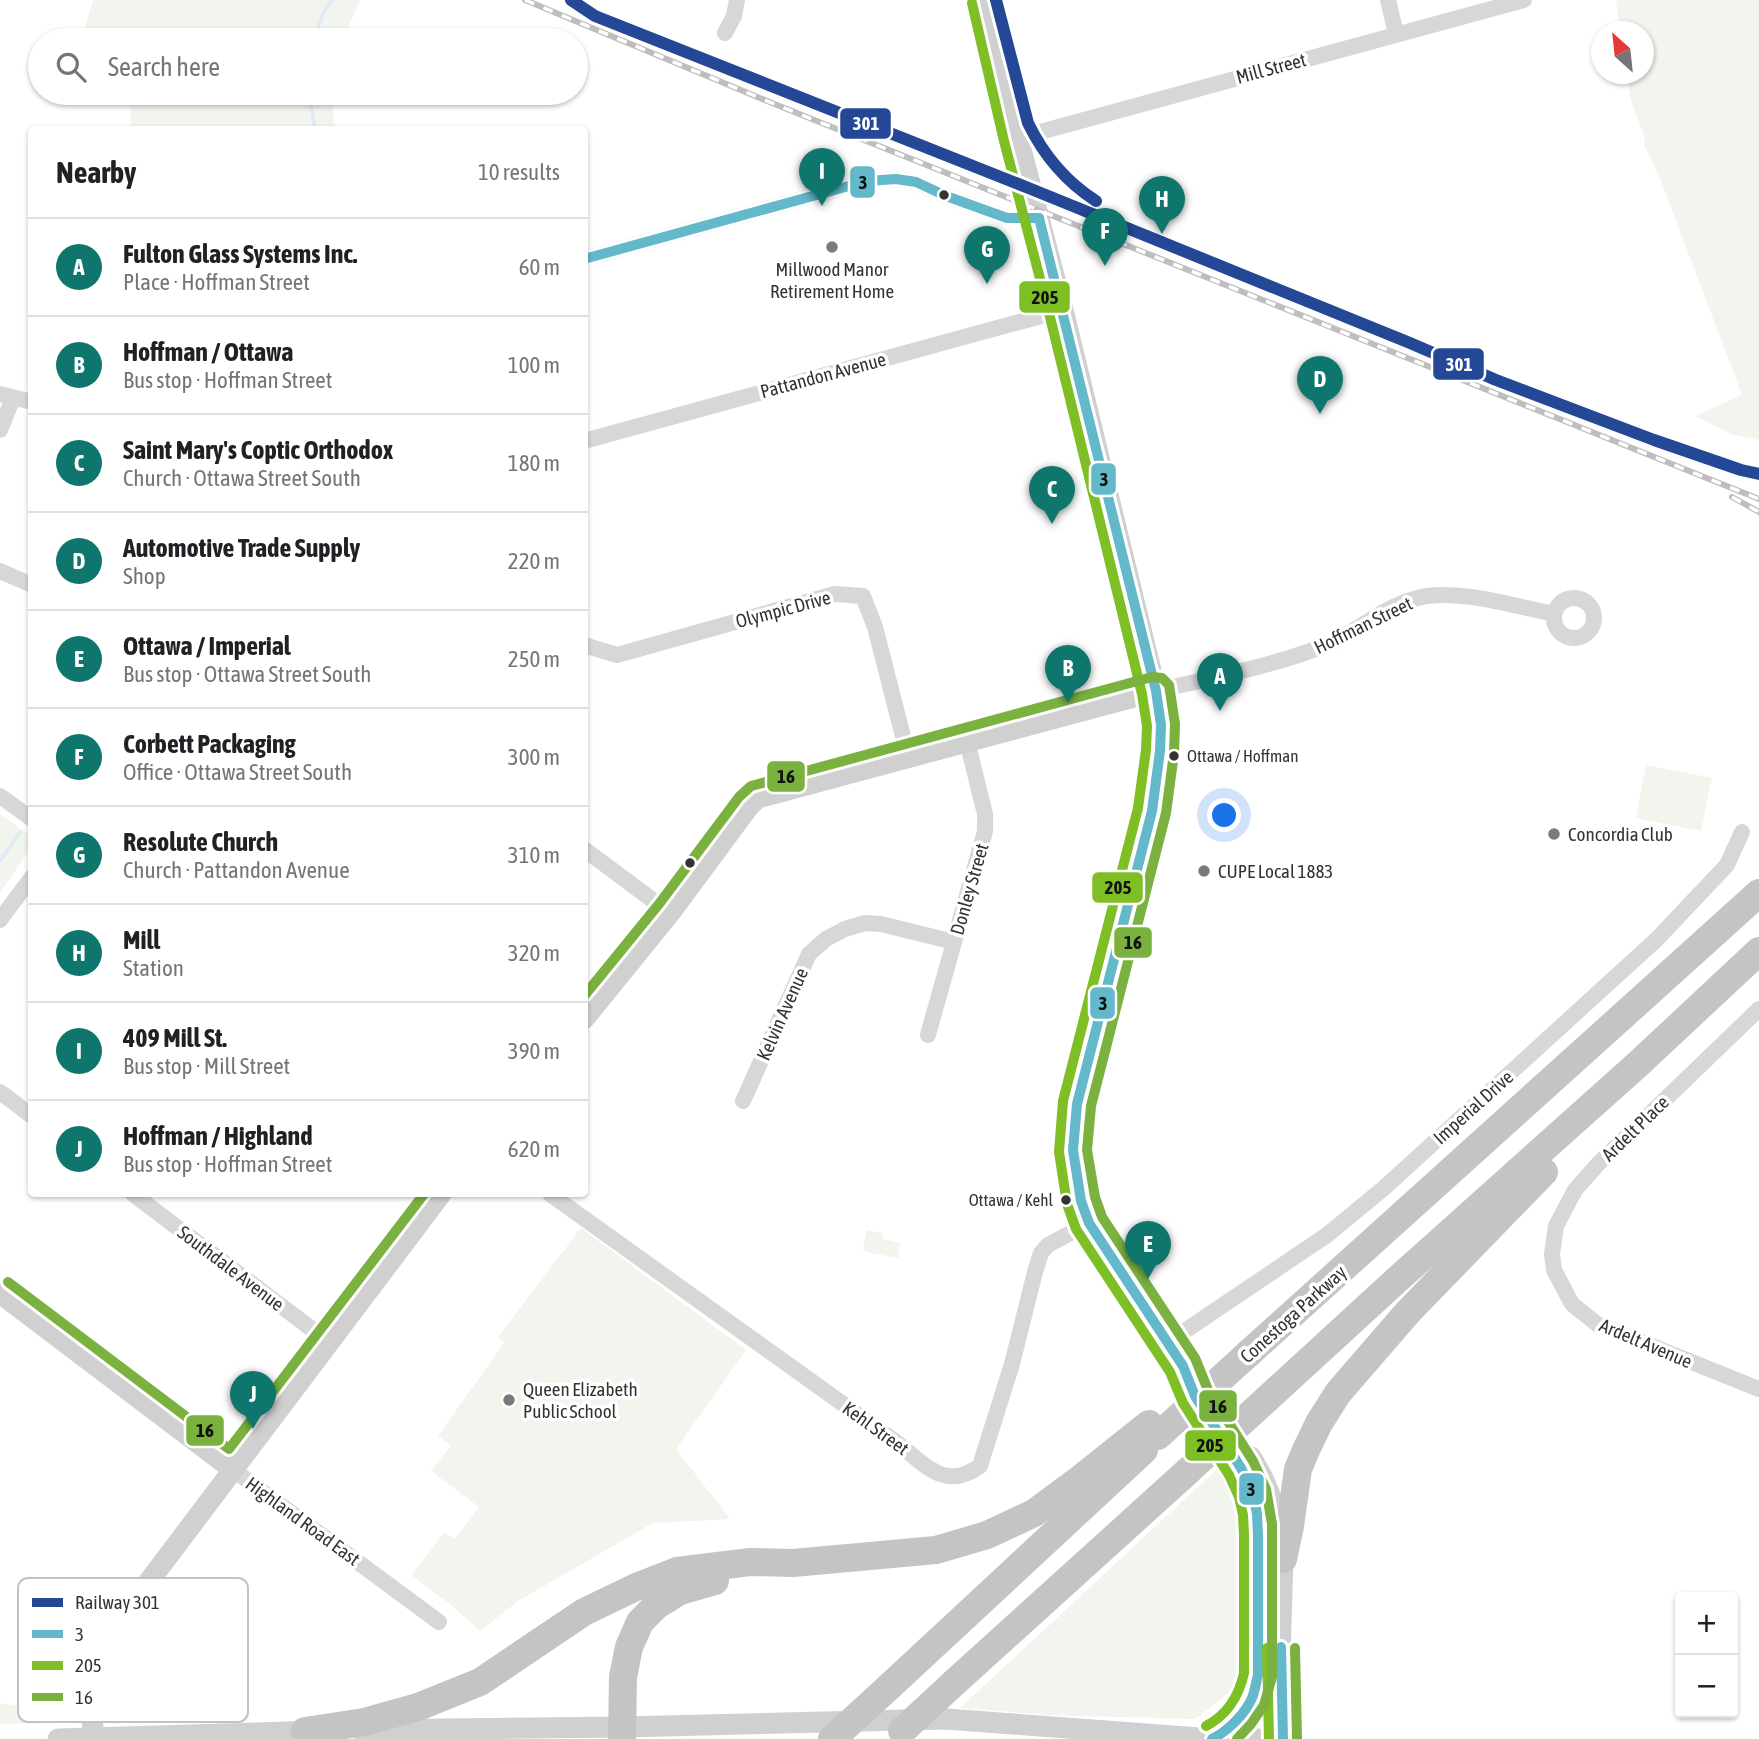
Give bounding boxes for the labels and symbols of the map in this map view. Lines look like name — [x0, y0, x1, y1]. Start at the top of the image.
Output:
north arrow — [1591, 21, 1654, 84]
street label: Mill Street — [1234, 48, 1308, 88]
line badge: 301 — [839, 107, 892, 140]
text: 301 — [853, 112, 879, 134]
pin: I — [799, 148, 845, 206]
line badge: 3 — [849, 165, 876, 199]
text: 3 — [859, 171, 868, 193]
pin: H — [1139, 176, 1185, 234]
unlabelled marker — [937, 188, 951, 202]
pin: F — [1082, 208, 1128, 266]
pin: G — [964, 226, 1010, 284]
marker: Millwood Manor Retirement Home — [824, 239, 840, 255]
place label: Millwood Manor Retirement Home — [770, 258, 894, 302]
line badge: 205 — [1018, 280, 1071, 314]
text: 205 — [1032, 286, 1058, 308]
line badge: 301 — [1432, 347, 1485, 381]
street label: Pattandon Avenue — [758, 348, 888, 402]
text: 301 — [1446, 353, 1472, 375]
pin: D — [1297, 356, 1343, 414]
line badge: 3 — [1090, 462, 1117, 496]
pin: C — [1029, 466, 1075, 524]
text: 3 — [1100, 468, 1109, 490]
street label: Olympic Drive — [733, 586, 833, 632]
street label: Hoffman Street — [1310, 592, 1416, 658]
pin: B — [1045, 645, 1091, 703]
pin: A — [1197, 653, 1243, 711]
place label: Ottawa / Hoffman — [1187, 746, 1298, 766]
marker: Ottawa / Hoffman — [1167, 749, 1181, 763]
line badge: 16 — [766, 760, 806, 793]
text: 16 — [777, 765, 795, 787]
your location — [1207, 798, 1241, 832]
place label: Concordia Club — [1568, 823, 1673, 845]
marker: Concordia Club — [1546, 826, 1562, 842]
street label: Donley Street — [945, 841, 993, 937]
unlabelled marker — [683, 856, 697, 870]
place label: CUPE Local 1883 — [1218, 860, 1333, 882]
marker: CUPE Local 1883 — [1196, 863, 1212, 879]
line badge: 205 — [1091, 871, 1144, 904]
text: 205 — [1105, 876, 1131, 898]
line badge: 16 — [1113, 926, 1153, 959]
text: 16 — [1124, 931, 1142, 953]
street label: Kelvin Avenue — [752, 964, 812, 1064]
line badge: 3 — [1089, 986, 1116, 1020]
text: 3 — [1099, 992, 1108, 1014]
street label: Imperial Drive — [1429, 1066, 1517, 1148]
street label: Ardelt Place — [1597, 1091, 1673, 1165]
place label: Ottawa / Kehl — [969, 1190, 1053, 1210]
marker: Ottawa / Kehl — [1059, 1193, 1073, 1207]
street label: Southdale Avenue — [174, 1221, 288, 1315]
pin: E — [1125, 1221, 1171, 1279]
street label: Conestoga Parkway — [1235, 1261, 1351, 1367]
street label: Ardelt Avenue — [1596, 1314, 1696, 1372]
pin: J — [230, 1371, 276, 1429]
place label: Queen Elizabeth Public School — [523, 1378, 638, 1422]
line badge: 16 — [1198, 1389, 1238, 1423]
marker: Queen Elizabeth Public School — [501, 1392, 517, 1408]
text: 16 — [1209, 1395, 1227, 1417]
street label: Kehl Street — [839, 1397, 913, 1459]
line badge: 16 — [185, 1414, 225, 1447]
text: 16 — [196, 1419, 214, 1441]
line badge: 205 — [1184, 1429, 1237, 1462]
text: 205 — [1197, 1434, 1223, 1456]
street label: Highland Road East — [242, 1472, 364, 1570]
line badge: 3 — [1238, 1472, 1265, 1506]
text: 3 — [1247, 1478, 1256, 1500]
legend — [18, 1578, 248, 1722]
text: Railway 301 — [75, 1591, 160, 1613]
text: 3 — [75, 1623, 84, 1645]
text: 205 — [75, 1654, 102, 1676]
text: 16 — [75, 1686, 93, 1708]

